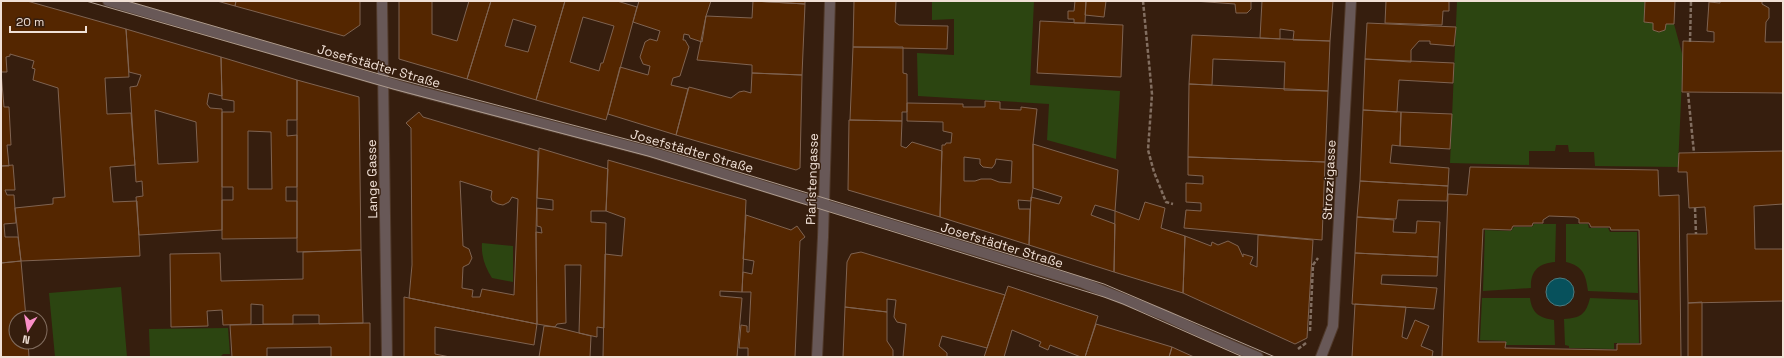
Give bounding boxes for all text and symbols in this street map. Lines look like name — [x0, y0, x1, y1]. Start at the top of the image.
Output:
scale bar — [10, 8, 86, 34]
text: 20 m — [16, 14, 44, 30]
street label: Josefstädter Straße — [315, 40, 443, 92]
street label: Josefstädter Straße — [628, 125, 756, 177]
street label: Piaristengasse — [802, 133, 822, 225]
street label: Lange Gasse — [363, 139, 381, 219]
street label: Strozzigasse — [1318, 139, 1340, 221]
street label: Josefstädter Straße — [939, 218, 1065, 272]
north arrow — [8, 310, 48, 350]
text: N — [21, 332, 31, 347]

